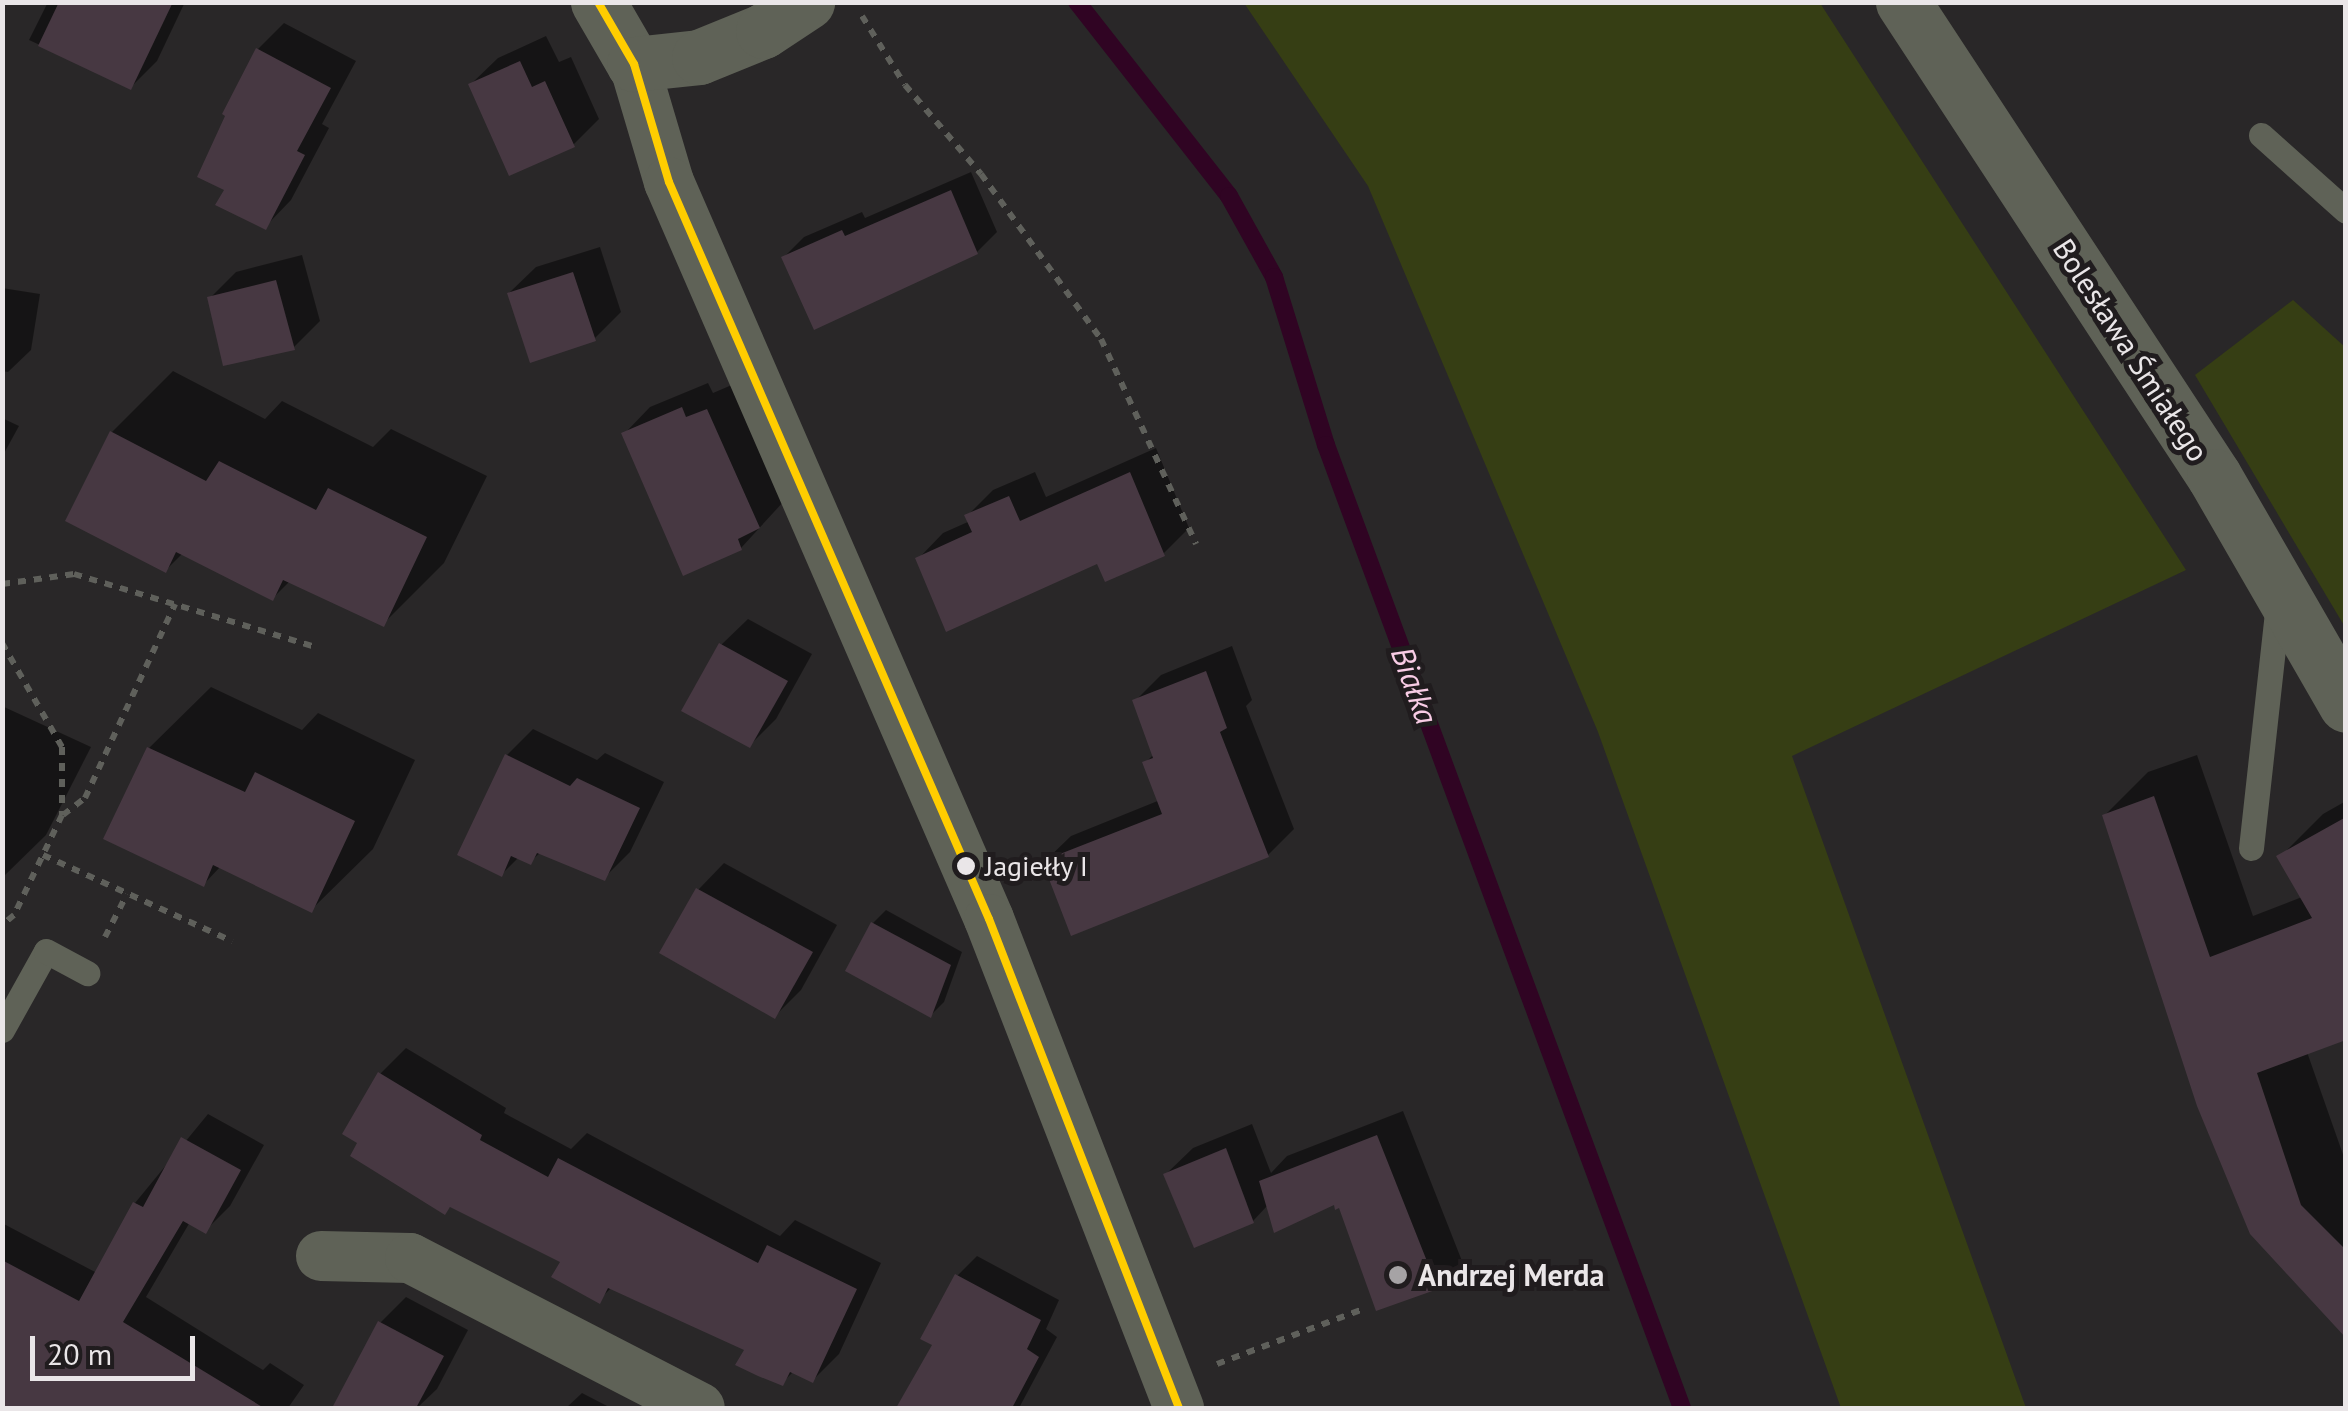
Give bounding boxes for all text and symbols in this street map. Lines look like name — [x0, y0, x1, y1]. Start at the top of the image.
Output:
street label: Bolesława Śmiałego — [2046, 232, 2216, 468]
water label: Białka — [1383, 641, 1447, 729]
place label: Jagiełły I — [985, 849, 1089, 883]
marker: Jagiełły I — [956, 856, 976, 876]
place label: Andrzej Merda — [1418, 1257, 1604, 1293]
marker: Andrzej Merda — [1387, 1264, 1409, 1286]
scale bar — [35, 1316, 200, 1378]
text: 20 m — [47, 1334, 112, 1373]

